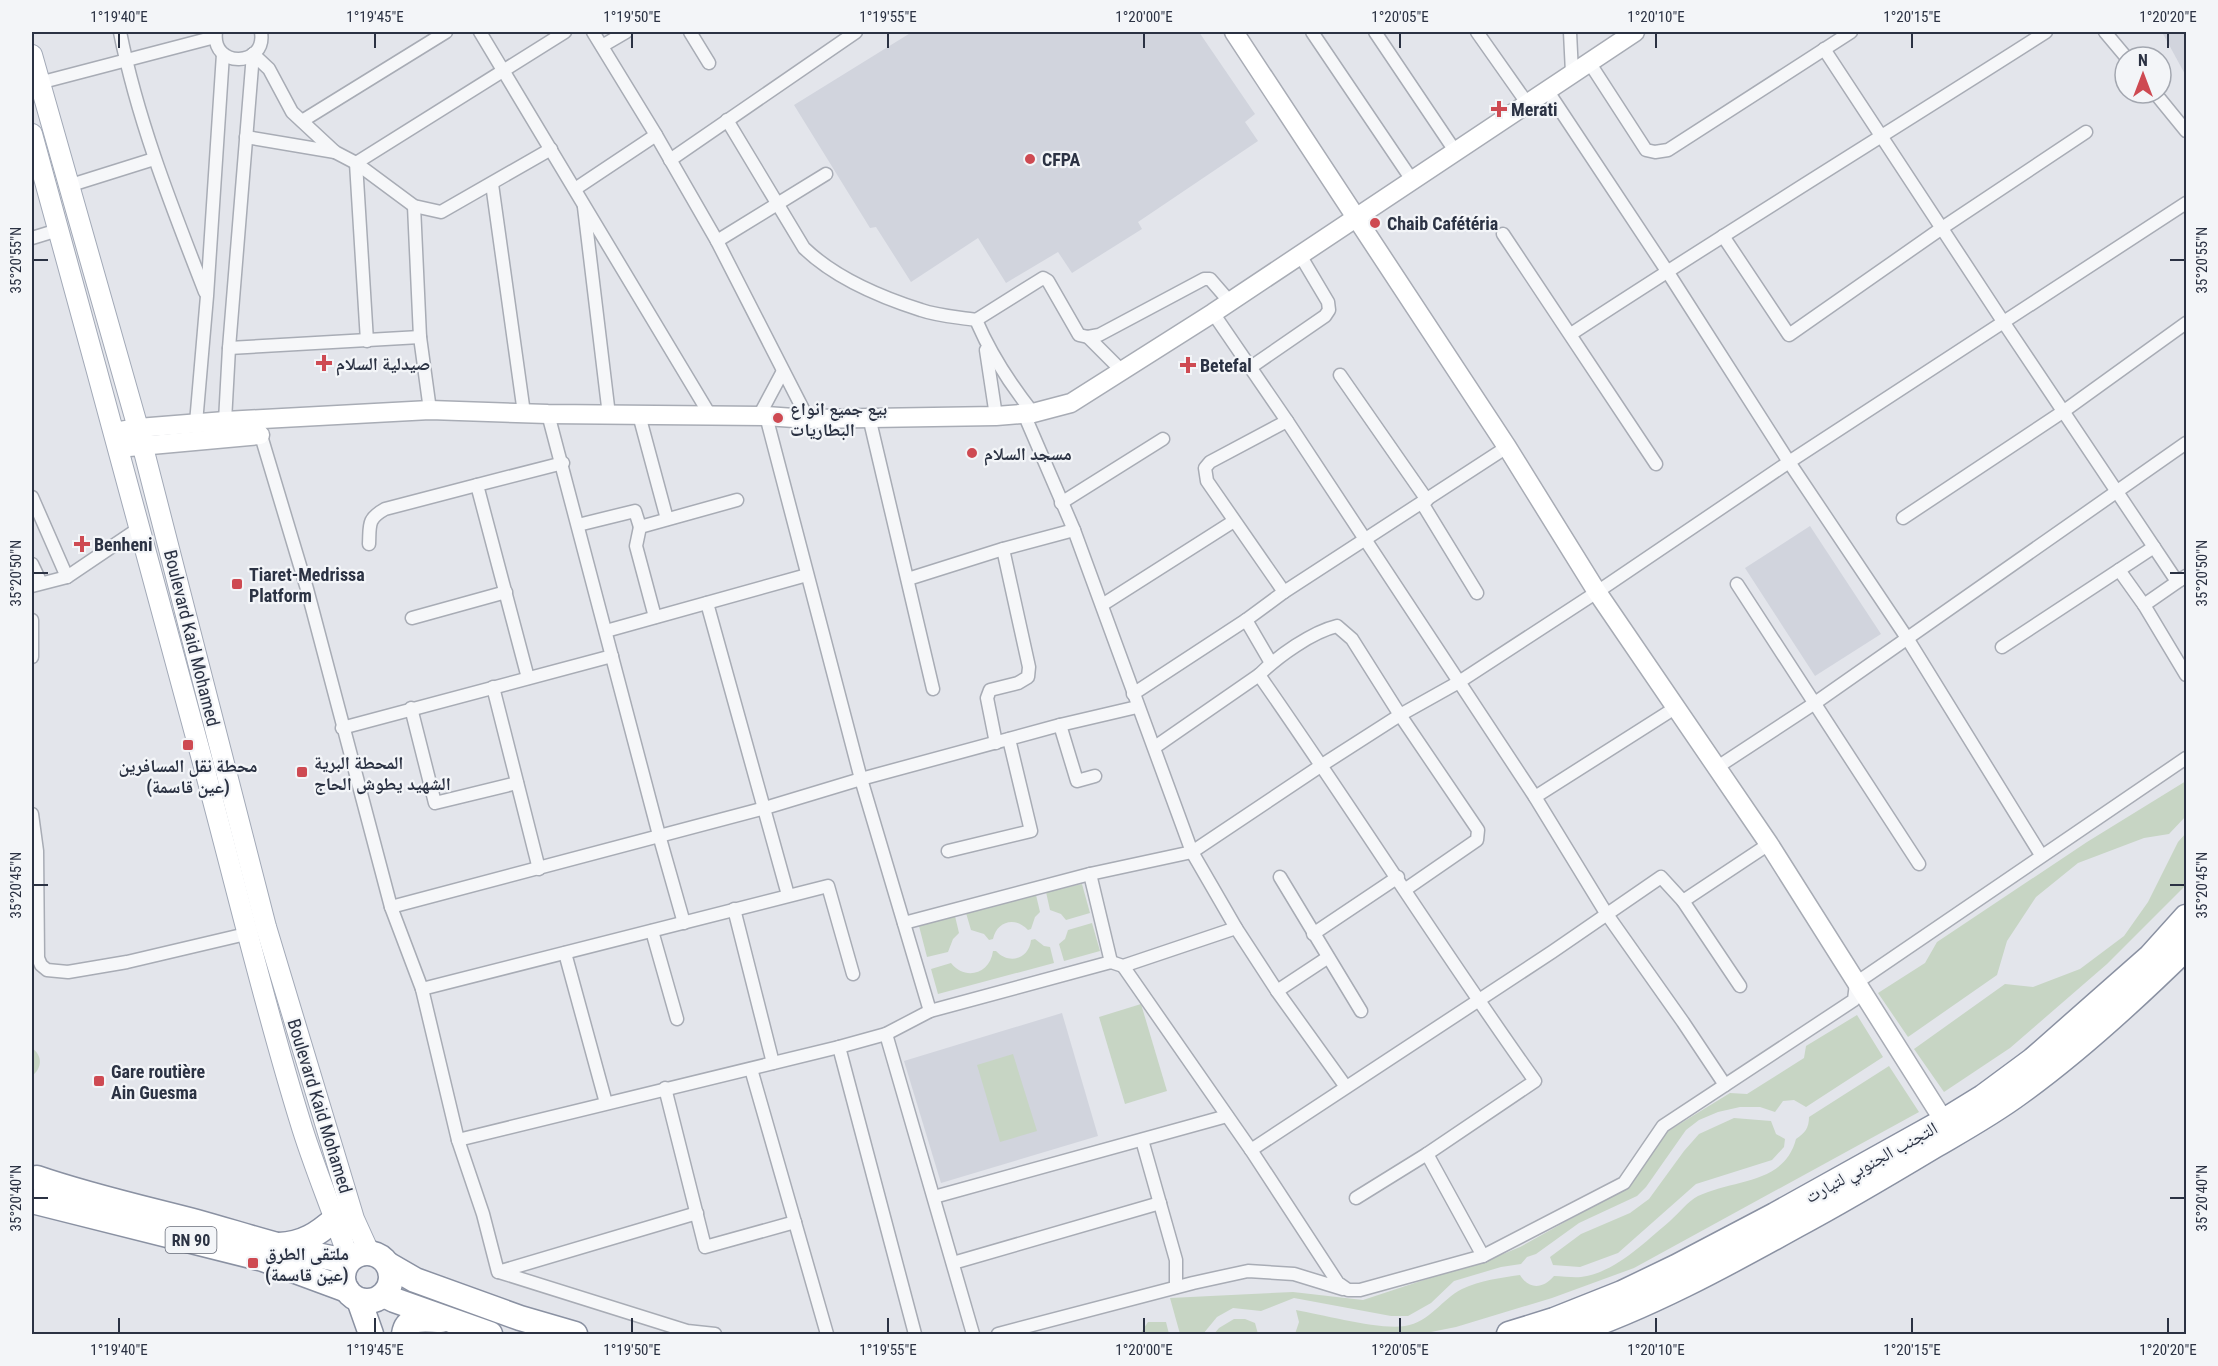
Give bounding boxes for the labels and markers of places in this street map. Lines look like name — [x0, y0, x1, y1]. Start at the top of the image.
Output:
place label: Merati — [1511, 99, 1558, 120]
marker: Merati — [1492, 102, 1506, 116]
place label: CFPA — [1042, 149, 1081, 170]
marker: CFPA — [1023, 152, 1037, 166]
place label: Chaib Cafétéria — [1387, 213, 1498, 234]
marker: Chaib Cafétéria — [1368, 216, 1382, 230]
place label: صيدلية السلام — [336, 353, 430, 376]
place label: Betefal — [1200, 355, 1252, 376]
marker: صيدلية السلام — [317, 356, 331, 370]
marker: Betefal — [1181, 358, 1195, 372]
place label: بيع جميع انواع البطاريات — [790, 398, 887, 440]
marker: بيع جميع انواع البطاريات — [771, 411, 785, 425]
place label: مسجد السلام — [984, 443, 1072, 466]
marker: مسجد السلام — [965, 446, 979, 460]
place label: Benheni — [94, 534, 152, 555]
marker: Benheni — [75, 537, 89, 551]
place label: Tiaret-Medrissa Platform — [249, 564, 365, 606]
marker: Tiaret-Medrissa Platform — [230, 577, 244, 591]
marker: محطة نقل المسافرين (عين قاسمة) — [181, 738, 195, 752]
place label: المحطة البرية الشهيد يطوش الحاج — [314, 752, 451, 795]
place label: محطة نقل المسافرين (عين قاسمة) — [118, 755, 258, 798]
marker: المحطة البرية الشهيد يطوش الحاج — [295, 765, 309, 779]
place label: Gare routière Ain Guesma — [111, 1061, 205, 1103]
marker: Gare routière Ain Guesma — [92, 1074, 106, 1088]
place label: ملتقى الطرق (عين قاسمة) — [265, 1243, 349, 1286]
marker: ملتقى الطرق (عين قاسمة) — [246, 1256, 260, 1270]

